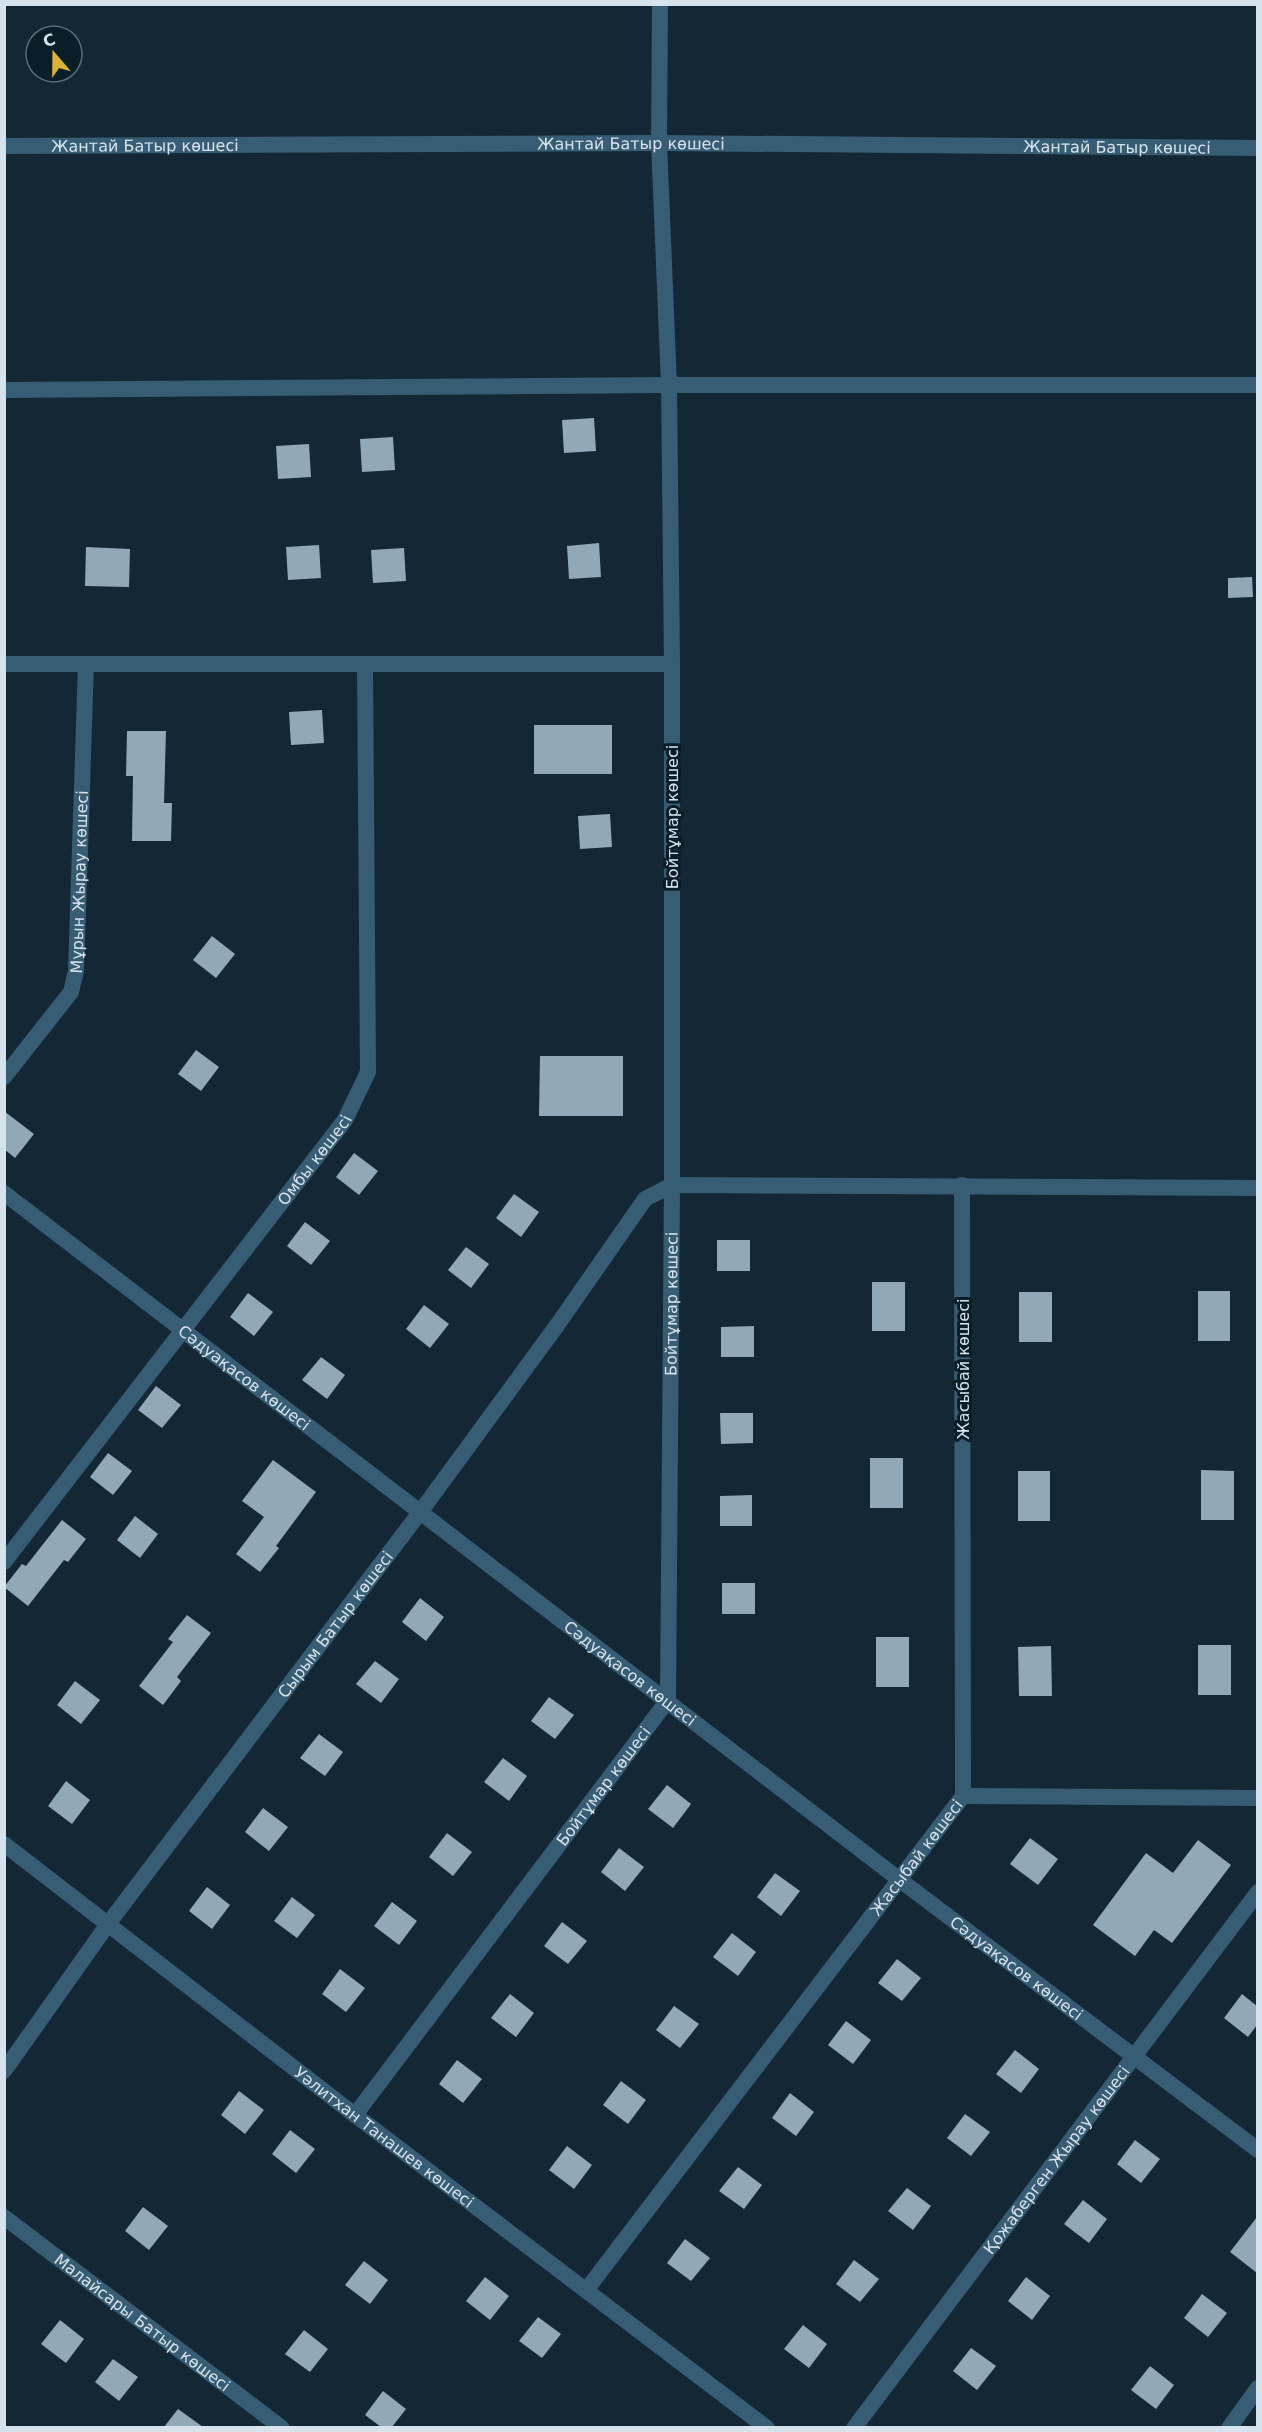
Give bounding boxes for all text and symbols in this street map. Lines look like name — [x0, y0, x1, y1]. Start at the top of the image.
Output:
north arrow — [24, 24, 84, 84]
text: С — [40, 29, 58, 51]
street label: Жантай Батыр көшесі — [537, 133, 725, 153]
street label: Жантай Батыр көшесі — [51, 135, 239, 155]
street label: Жантай Батыр көшесі — [1023, 137, 1211, 157]
street label: Бойтұмар көшесі — [663, 745, 682, 889]
street label: Мұрын Жырау көшесі — [66, 790, 91, 974]
street label: Омбы көшесі — [273, 1112, 356, 1209]
street label: Бойтұмар көшесі — [661, 1232, 681, 1376]
street label: Жасыбай көшесі — [954, 1299, 973, 1439]
street label: Сәдуақасов көшесі — [175, 1321, 314, 1434]
street label: Сырым Батыр көшесі — [273, 1547, 397, 1701]
street label: Сәдуақасов көшесі — [560, 1617, 700, 1730]
street label: Бойтұмар көшесі — [552, 1723, 654, 1849]
street label: Жасыбай көшесі — [866, 1795, 967, 1919]
street label: Сәдуақасов көшесі — [946, 1912, 1087, 2024]
street label: Уәлитхан Танашев көшесі — [291, 2062, 478, 2211]
street label: Қожаберген Жырау көшесі — [979, 2062, 1133, 2258]
street label: Малайсары Батыр көшесі — [51, 2249, 234, 2395]

